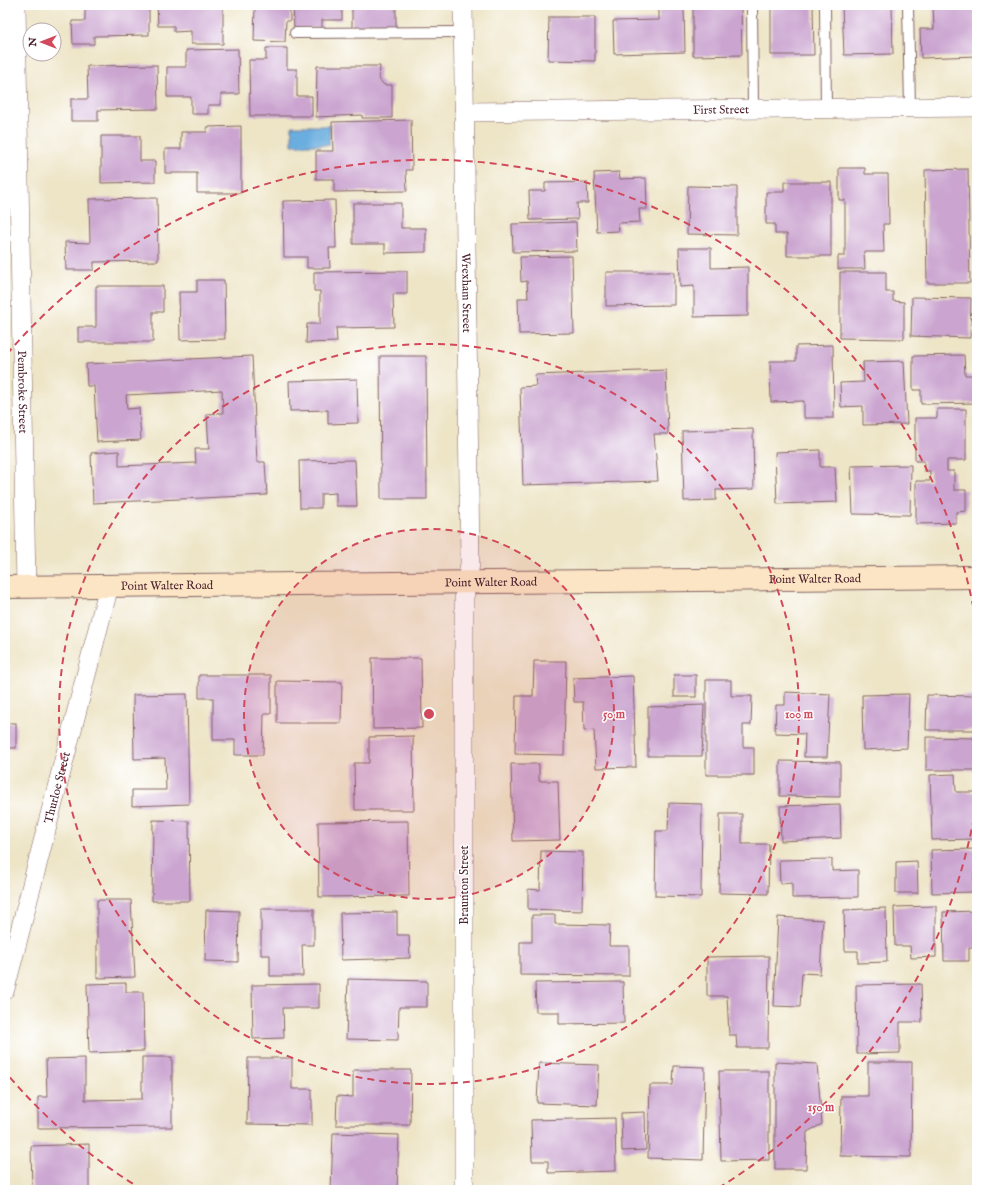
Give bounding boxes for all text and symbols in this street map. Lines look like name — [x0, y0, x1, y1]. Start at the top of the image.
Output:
north arrow — [22, 22, 62, 62]
text: N — [26, 37, 40, 48]
street label: First Street — [693, 102, 749, 117]
street label: Wrexham Street — [459, 253, 475, 333]
street label: Pembroke Street — [14, 350, 31, 434]
street label: Point Walter Road — [769, 571, 862, 587]
street label: Point Walter Road — [445, 574, 538, 590]
street label: Point Walter Road — [121, 577, 214, 593]
centre of rings — [422, 707, 436, 721]
text: 50 m — [603, 707, 626, 722]
text: 100 m — [785, 707, 814, 722]
street label: Thurloe Street — [41, 750, 73, 825]
street label: Braunton Street — [457, 845, 472, 925]
text: 150 m — [808, 1100, 835, 1115]

